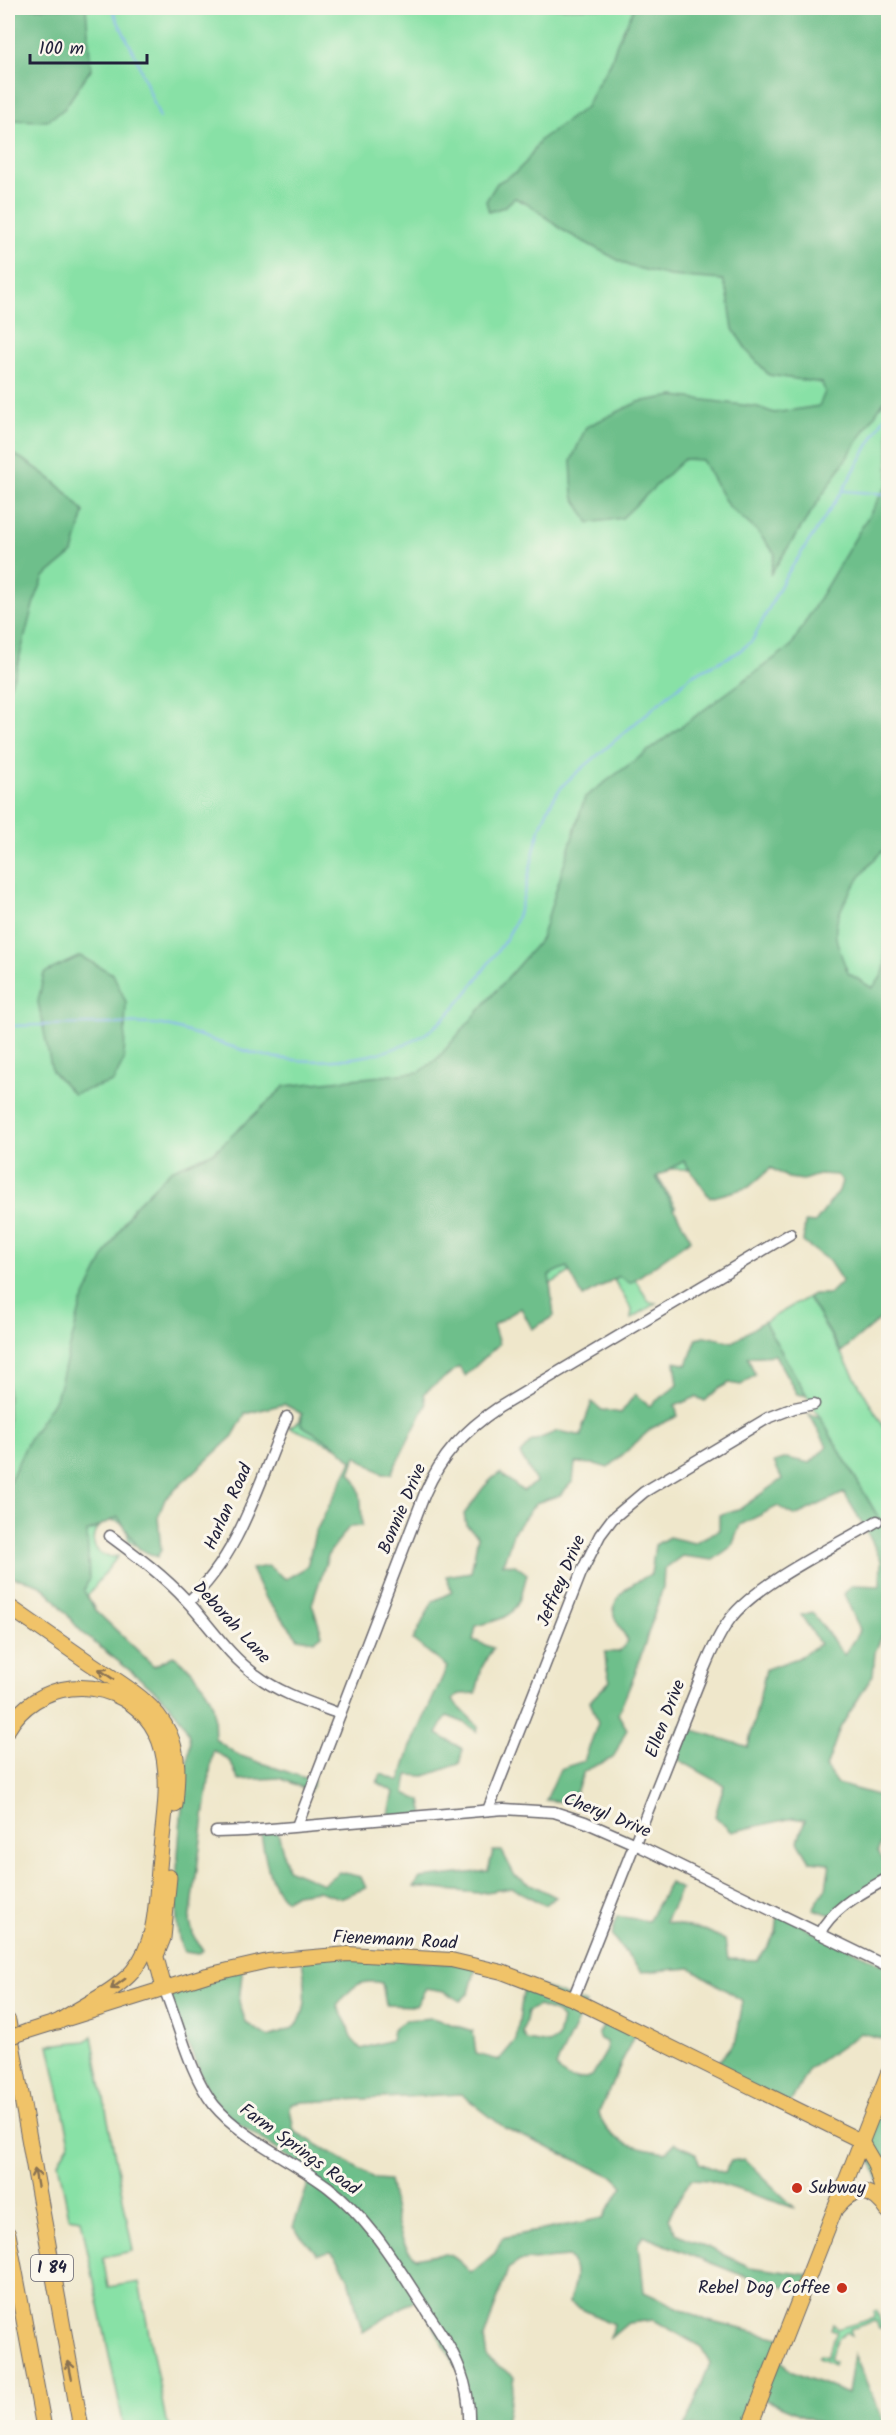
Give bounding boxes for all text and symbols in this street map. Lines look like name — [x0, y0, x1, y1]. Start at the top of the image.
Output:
scale bar — [30, 27, 147, 65]
text: 100 m — [39, 35, 84, 64]
street label: Harlan Road — [197, 1458, 261, 1555]
street label: Bonnie Drive — [371, 1459, 435, 1559]
street label: Jeffrey Drive — [530, 1531, 594, 1631]
street label: Deborah Lane — [185, 1575, 277, 1671]
one-way arrow — [99, 1668, 115, 1680]
street label: Ellen Drive — [638, 1676, 694, 1762]
street label: Cheryl Drive — [559, 1785, 655, 1847]
street label: Fienemann Road — [332, 1923, 459, 1959]
one-way arrow — [111, 1978, 127, 1990]
street label: Farm Springs Road — [233, 2096, 366, 2204]
one-way arrow — [30, 2169, 41, 2188]
place label: Subway — [809, 2174, 866, 2203]
marker: Subway — [790, 2181, 804, 2195]
road number: I 84 — [31, 2255, 73, 2281]
place label: Rebel Dog Coffee — [698, 2274, 830, 2303]
marker: Rebel Dog Coffee — [835, 2281, 849, 2295]
one-way arrow — [65, 2361, 76, 2380]

